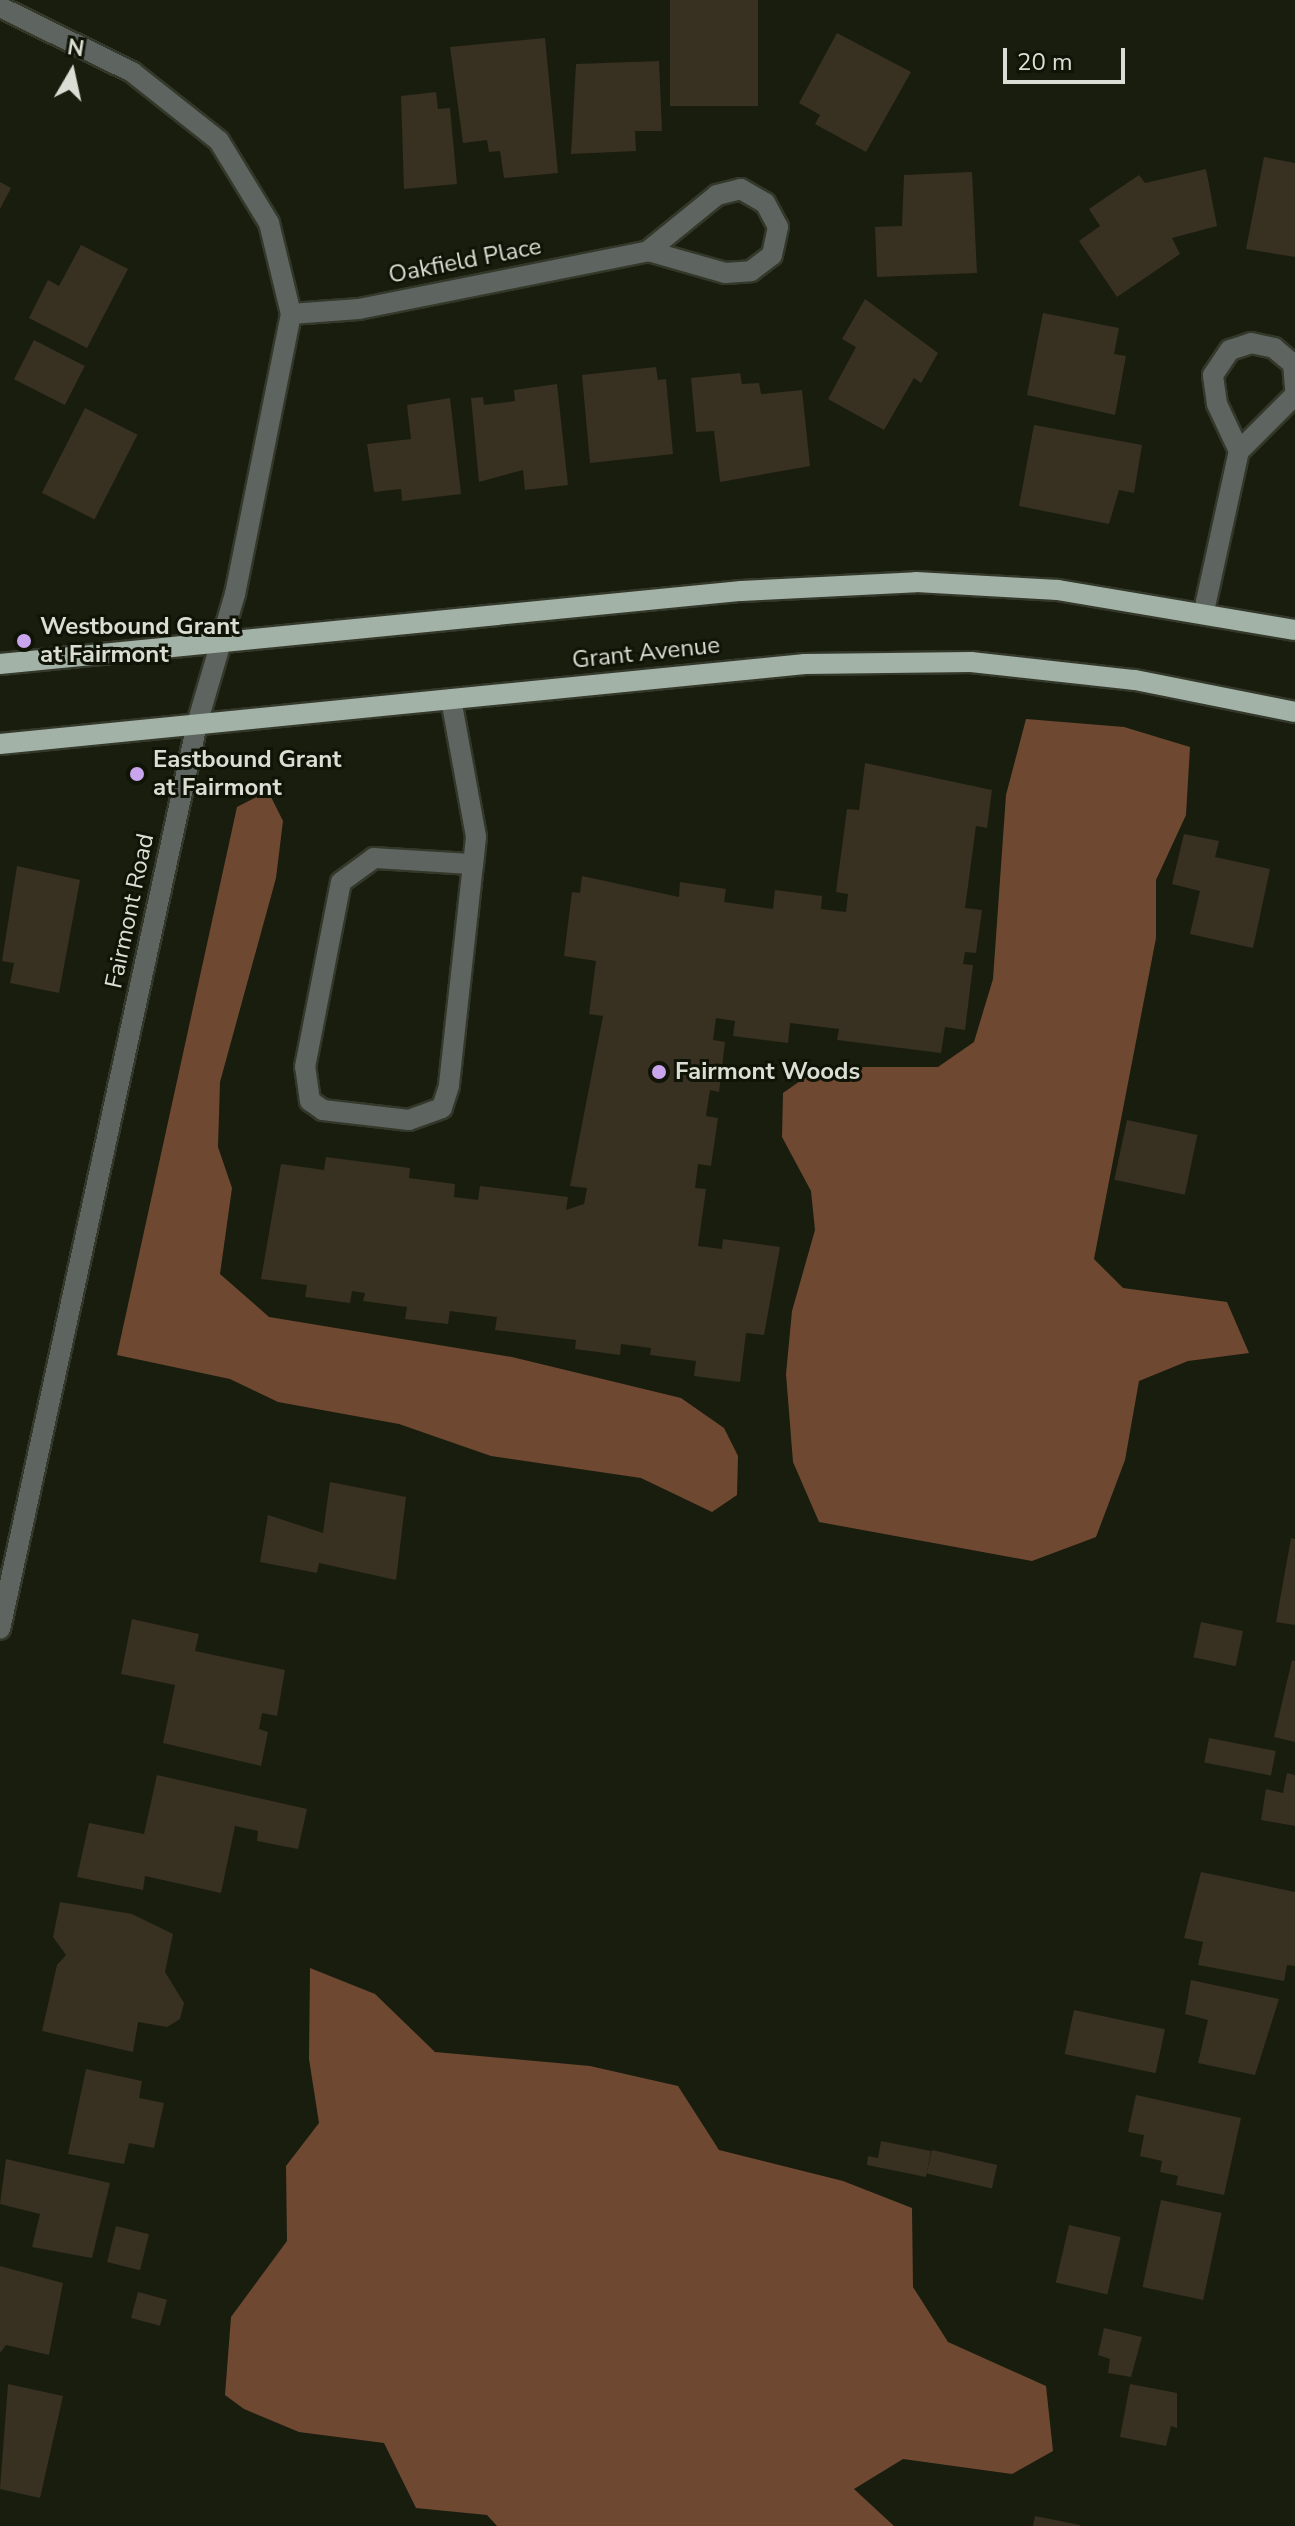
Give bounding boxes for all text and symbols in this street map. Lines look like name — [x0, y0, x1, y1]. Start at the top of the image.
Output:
north arrow — [32, 32, 112, 112]
text: N — [65, 32, 86, 64]
scale bar — [1007, 32, 1129, 82]
text: 20 m — [1017, 46, 1073, 78]
street label: Oakfield Place — [386, 232, 544, 290]
place label: Westbound Grant at Fairmont — [40, 613, 239, 669]
street label: Grant Avenue — [571, 631, 721, 675]
marker: Westbound Grant at Fairmont — [15, 632, 33, 650]
place label: Eastbound Grant at Fairmont — [153, 746, 342, 802]
marker: Eastbound Grant at Fairmont — [128, 765, 146, 783]
street label: Fairmont Road — [100, 831, 160, 991]
place label: Fairmont Woods — [675, 1058, 860, 1086]
marker: Fairmont Woods — [650, 1063, 668, 1081]

